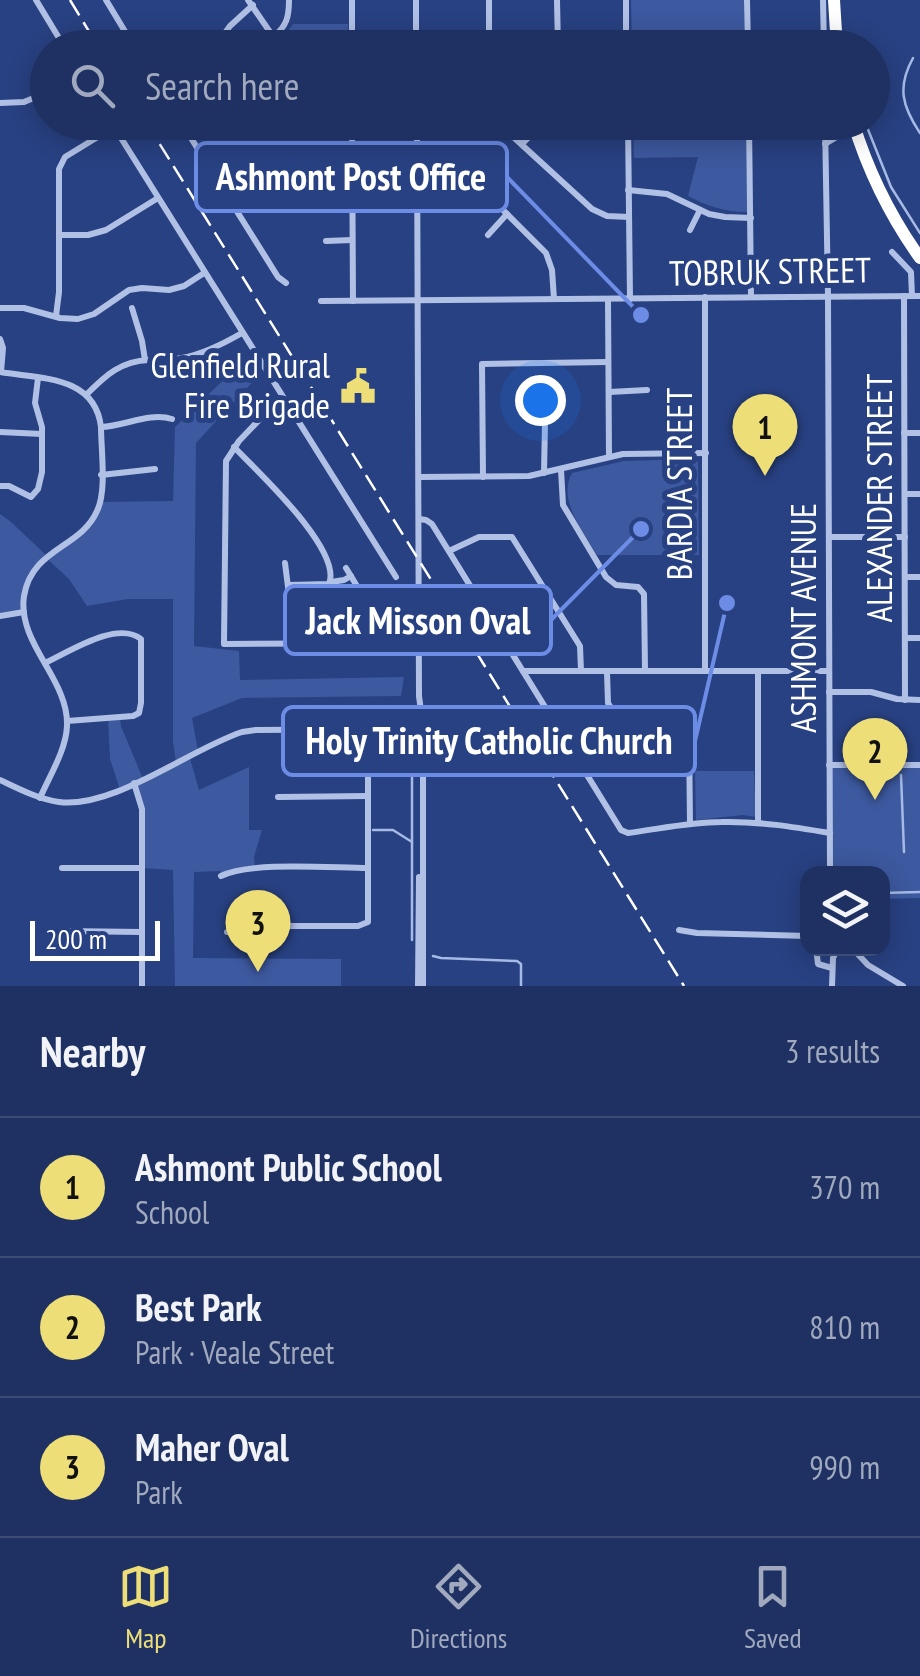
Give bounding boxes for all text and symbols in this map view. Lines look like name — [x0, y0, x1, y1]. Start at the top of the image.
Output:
search box — [30, 30, 890, 140]
icon: search — [65, 58, 120, 113]
text: Search here — [145, 61, 299, 110]
callout: Ashmont Post Office — [196, 143, 507, 211]
text: Ashmont Post Office — [215, 151, 486, 200]
street label: TOBRUK STREET — [669, 246, 872, 296]
place label: Glenfield Rural Fire Brigade — [151, 342, 330, 428]
public building icon: Glenfield Rural Fire Brigade — [339, 367, 377, 405]
street label: ALEXANDER STREET — [856, 373, 902, 622]
your location — [515, 375, 566, 426]
street label: BARDIA STREET — [656, 388, 702, 580]
pin: 1 — [732, 394, 798, 476]
street label: ASHMONT AVENUE — [780, 503, 826, 733]
callout: Jack Misson Oval — [285, 586, 551, 654]
text: Jack Misson Oval — [304, 595, 531, 644]
callout: Holy Trinity Catholic Church — [283, 707, 695, 775]
text: Holy Trinity Catholic Church — [305, 715, 673, 764]
pin: 2 — [842, 718, 908, 800]
map controls — [800, 866, 890, 956]
button: layers — [800, 866, 890, 956]
pin: 3 — [226, 890, 290, 972]
scale bar — [30, 916, 160, 960]
text: 200 m — [45, 920, 107, 957]
text: Nearby — [40, 1024, 145, 1079]
text: 3 results — [785, 1030, 880, 1072]
text: Ashmont Public School — [135, 1142, 442, 1191]
text: 1 — [65, 1166, 80, 1208]
text: 370 m — [809, 1166, 880, 1208]
text: School — [135, 1191, 209, 1233]
text: Best Park — [135, 1282, 262, 1331]
text: 2 — [65, 1306, 80, 1348]
text: 810 m — [809, 1306, 880, 1348]
text: Park · Veale Street — [135, 1331, 334, 1373]
text: Maher Oval — [135, 1422, 289, 1471]
text: 3 — [65, 1446, 80, 1488]
text: 990 m — [809, 1446, 880, 1488]
text: Park — [135, 1471, 183, 1513]
tab: Map — [118, 1559, 173, 1656]
tab: Directions — [410, 1559, 507, 1656]
tab: Saved — [744, 1559, 802, 1656]

